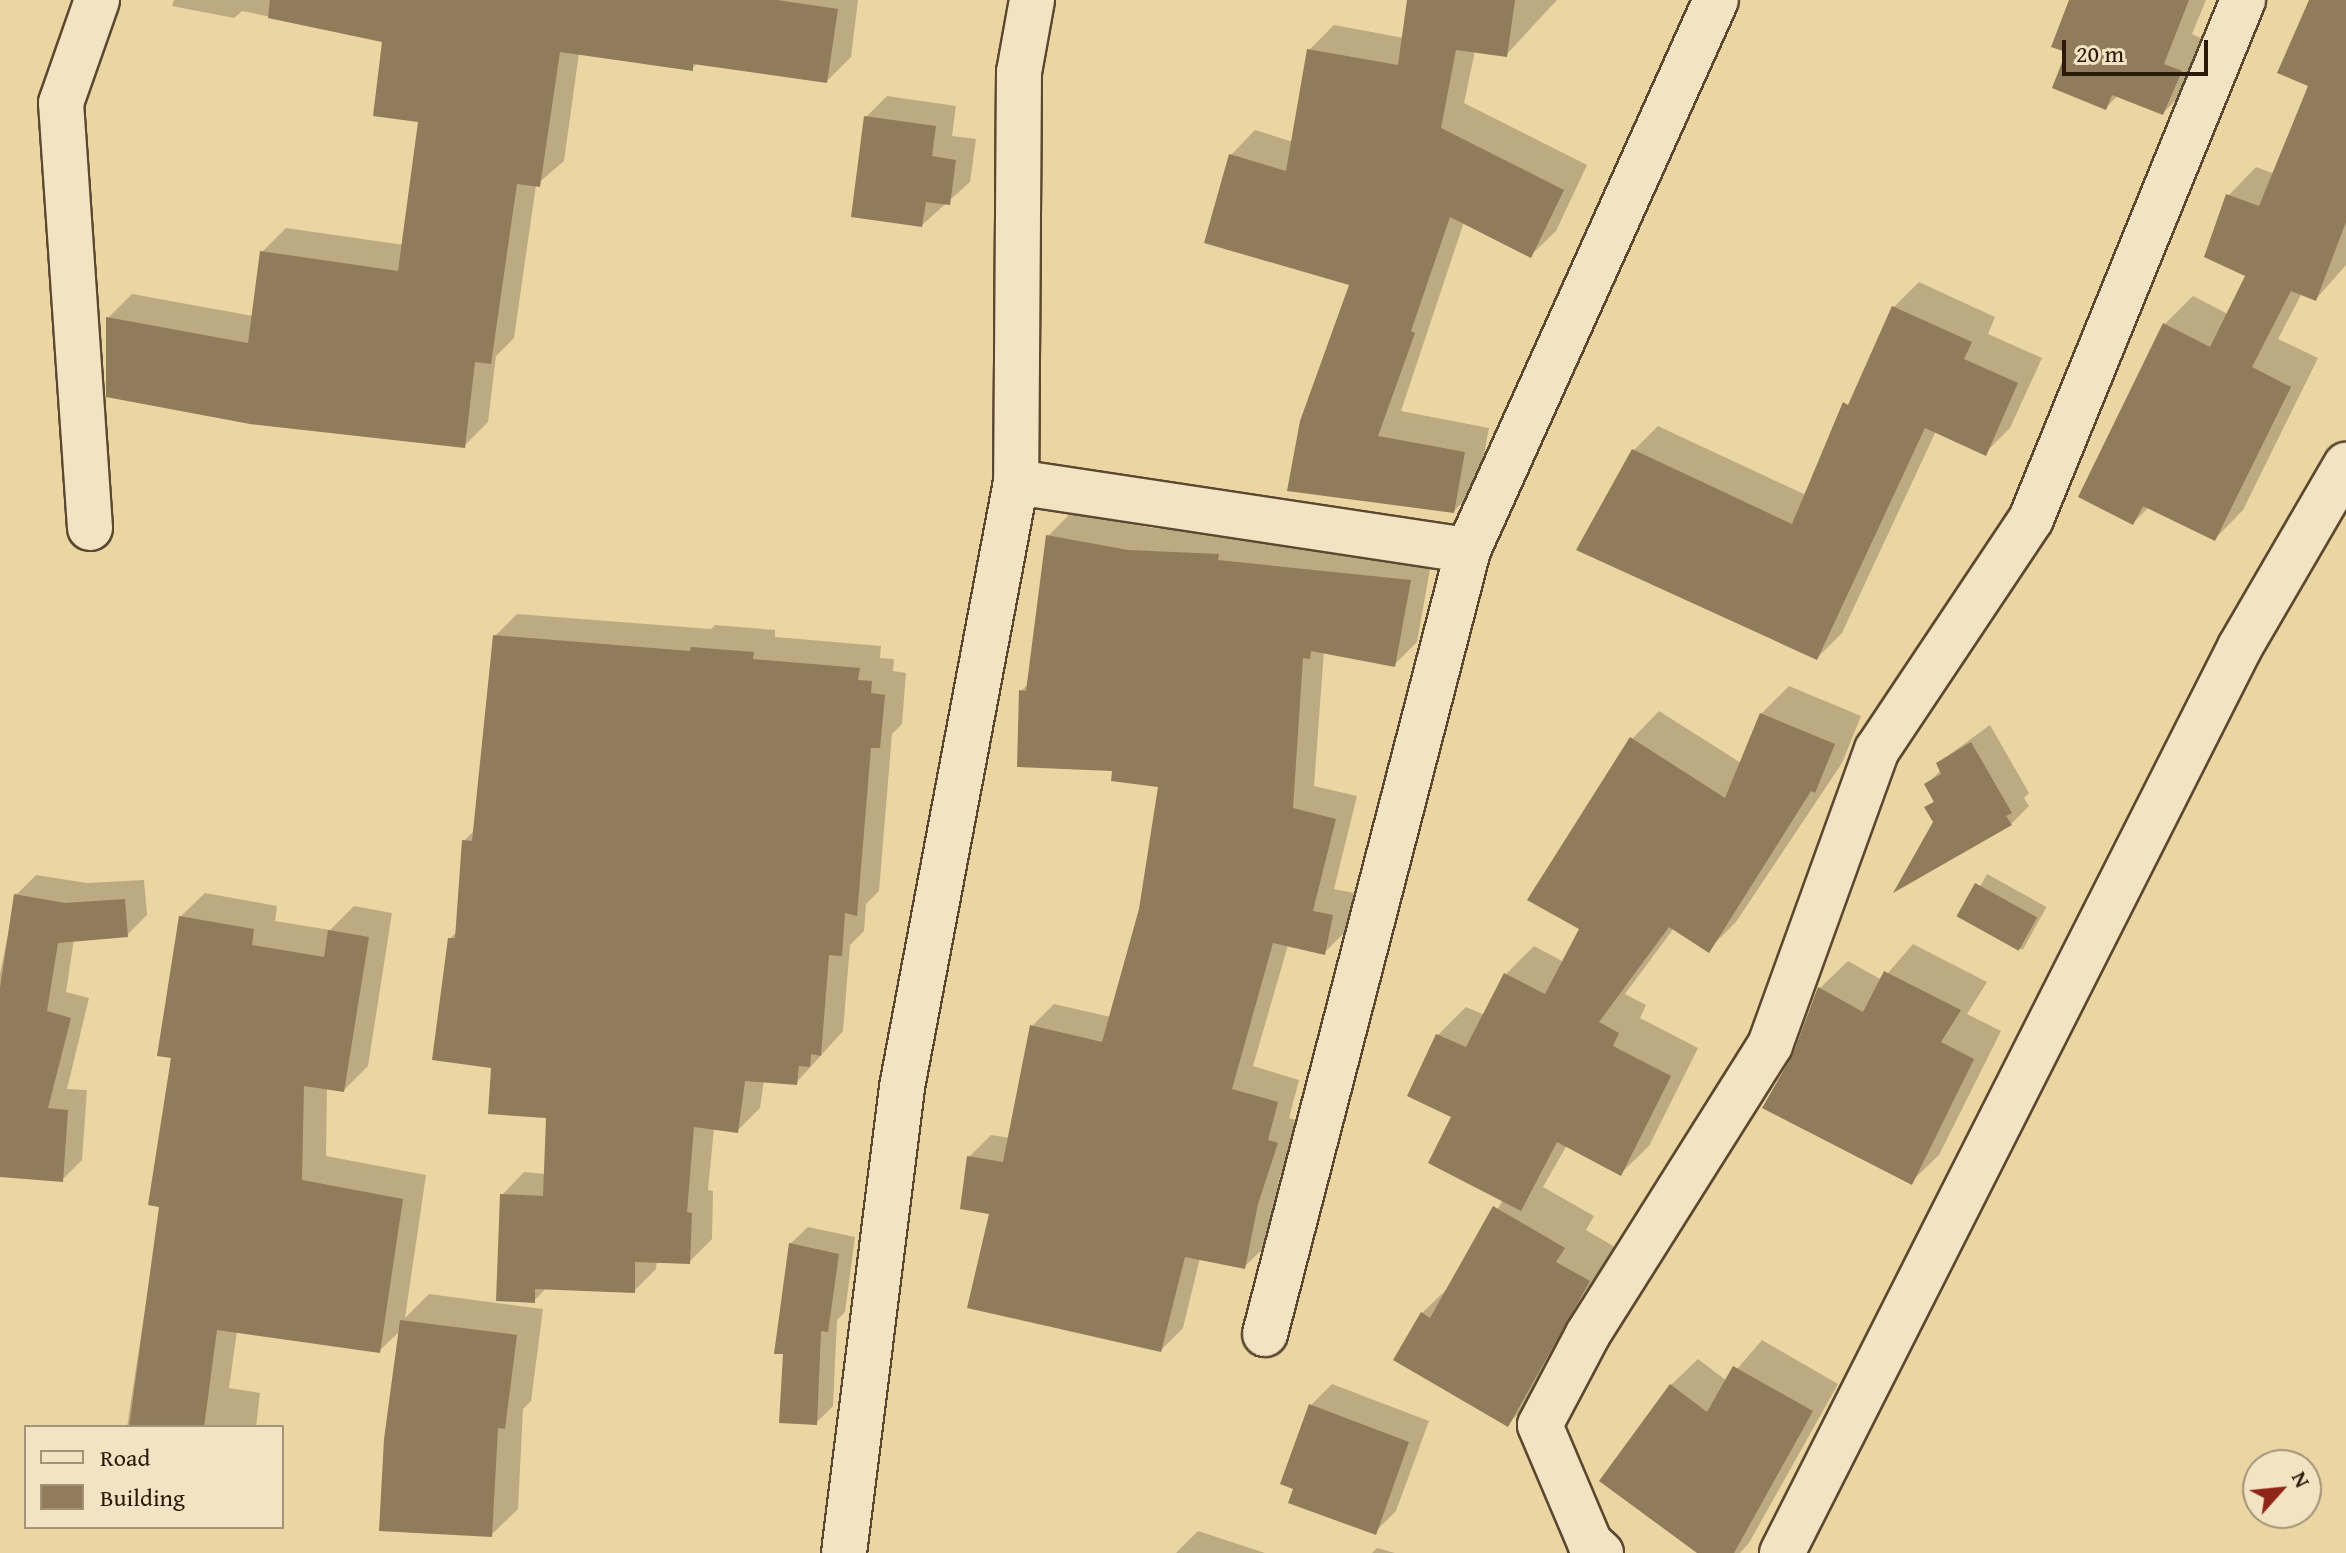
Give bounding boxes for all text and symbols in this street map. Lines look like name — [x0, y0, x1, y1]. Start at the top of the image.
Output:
scale bar — [2066, 24, 2212, 74]
text: 20 m — [2076, 36, 2124, 71]
legend — [24, 1425, 284, 1529]
text: Road — [100, 1440, 150, 1475]
north arrow — [2242, 1449, 2322, 1529]
text: N — [2284, 1465, 2319, 1493]
text: Building — [100, 1480, 185, 1515]

